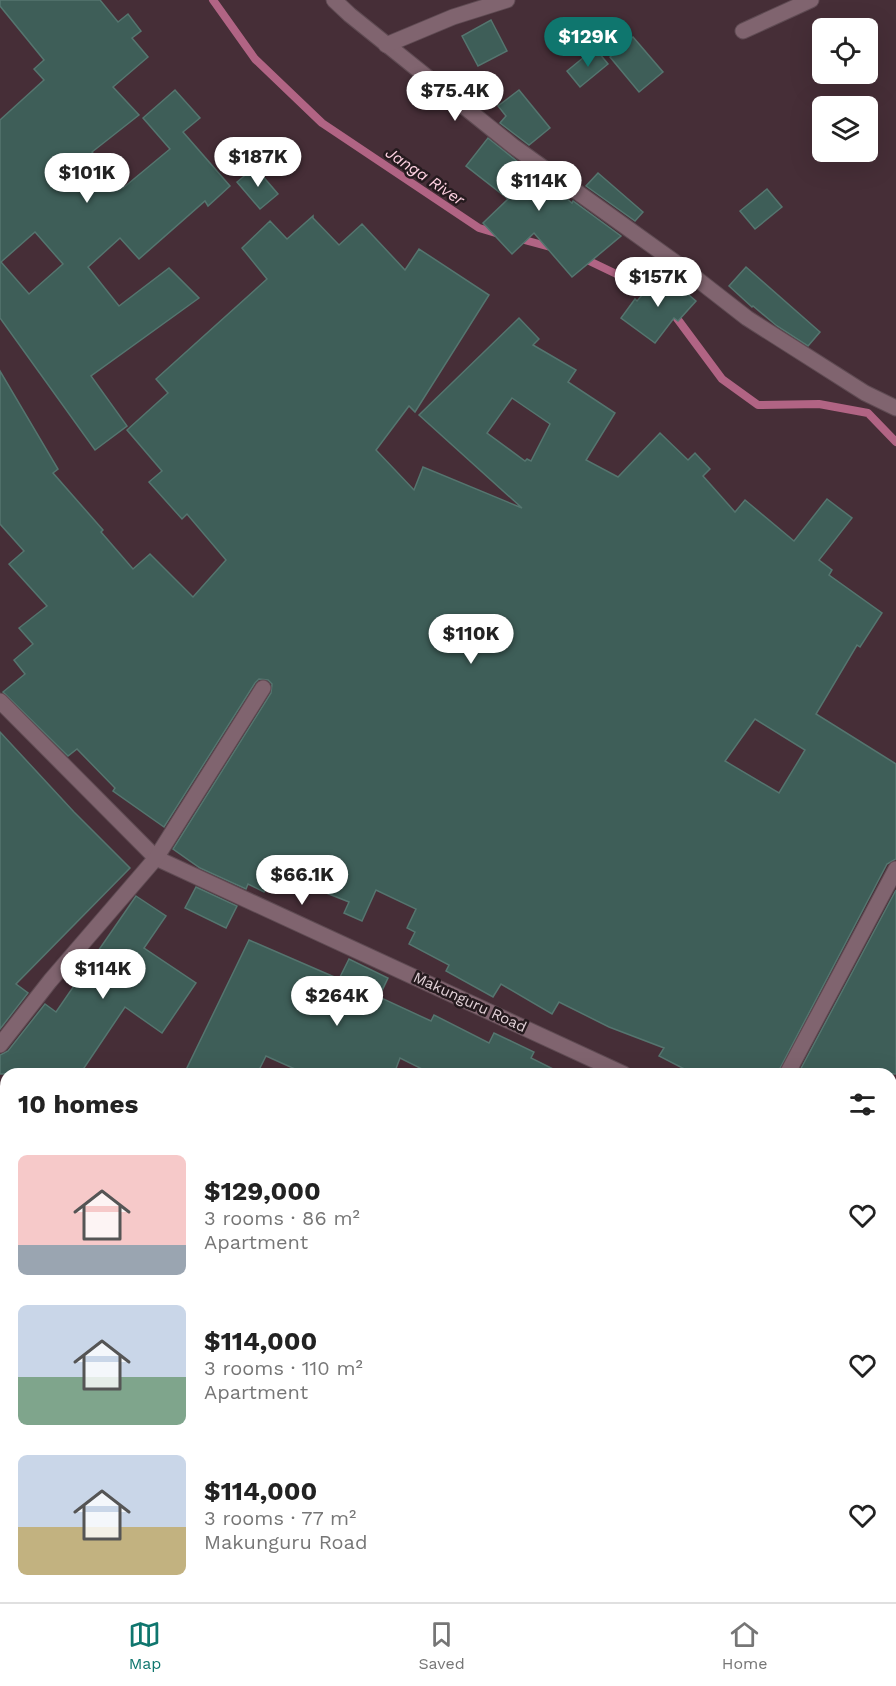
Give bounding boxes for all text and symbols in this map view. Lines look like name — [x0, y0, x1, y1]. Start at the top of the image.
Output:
pin: $129K — [546, 17, 630, 68]
map controls — [812, 18, 878, 162]
button: locate — [812, 18, 878, 84]
text: $129K — [558, 24, 618, 48]
pin: $75.4K — [406, 71, 504, 122]
text: $75.4K — [421, 78, 489, 102]
button: layers — [812, 96, 878, 162]
pin: $187K — [216, 137, 300, 188]
water label: Janga River — [382, 143, 469, 210]
text: $187K — [228, 144, 288, 168]
pin: $101K — [45, 153, 129, 204]
text: $101K — [59, 160, 115, 184]
pin: $114K — [497, 161, 581, 212]
text: $114K — [511, 168, 567, 192]
pin: $157K — [616, 257, 700, 308]
text: $157K — [629, 264, 687, 288]
pin: $110K — [429, 614, 513, 665]
text: $110K — [443, 621, 499, 645]
pin: $66.1K — [253, 855, 351, 906]
text: $66.1K — [270, 862, 334, 886]
pin: $114K — [61, 949, 145, 1000]
text: $114K — [75, 956, 131, 980]
street label: Makunguru Road — [411, 968, 529, 1036]
pin: $264K — [295, 976, 379, 1027]
text: $264K — [305, 983, 369, 1007]
icon: filters — [846, 1088, 879, 1121]
text: 10 homes — [18, 1089, 138, 1119]
text: $129,000 — [204, 1176, 321, 1206]
icon: home — [66, 1179, 138, 1251]
icon: heart — [846, 1199, 879, 1232]
text: 3 rooms · 86 m² — [204, 1206, 360, 1230]
text: Apartment — [204, 1230, 308, 1254]
text: $114,000 — [204, 1326, 317, 1356]
icon: home — [66, 1329, 138, 1401]
icon: heart — [846, 1349, 879, 1382]
text: 3 rooms · 110 m² — [204, 1356, 363, 1380]
text: Apartment — [204, 1380, 308, 1404]
text: $114,000 — [204, 1476, 317, 1506]
icon: home — [66, 1479, 138, 1551]
icon: heart — [846, 1499, 879, 1532]
text: 3 rooms · 77 m² — [204, 1506, 356, 1530]
text: Makunguru Road — [204, 1530, 367, 1554]
tab: Map — [128, 1618, 161, 1673]
tab: Saved — [418, 1618, 465, 1673]
tab: Home — [722, 1618, 768, 1673]

